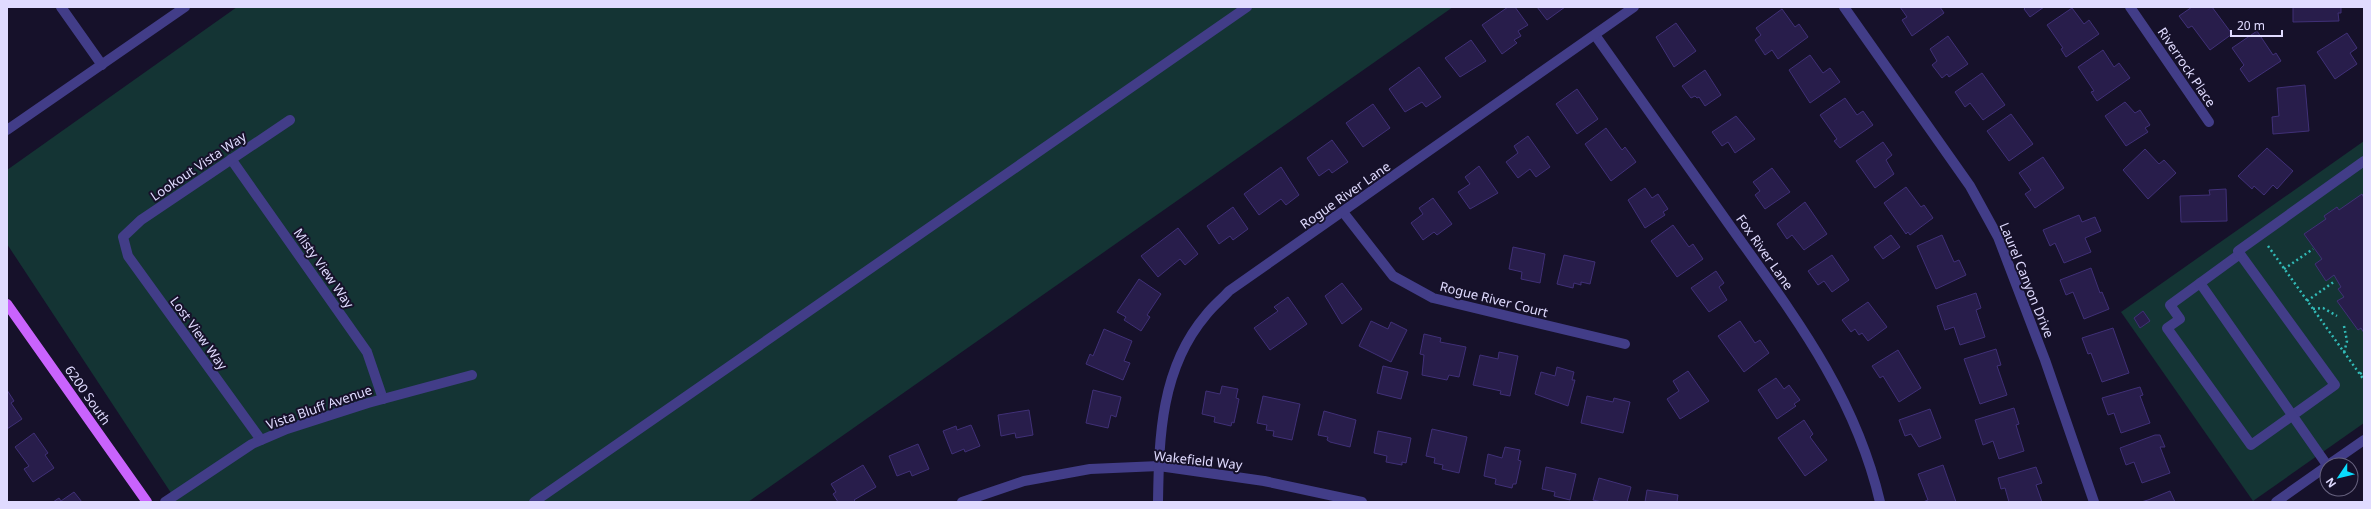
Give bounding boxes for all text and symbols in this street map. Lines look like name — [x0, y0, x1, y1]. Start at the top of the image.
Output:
scale bar — [2231, 12, 2282, 38]
text: 20 m — [2237, 17, 2265, 34]
street label: Riverrock Place — [2154, 24, 2220, 110]
street label: Lookout Vista Way — [147, 127, 250, 205]
street label: Rogue River Lane — [1296, 157, 1394, 233]
street label: Fox River Lane — [1732, 211, 1798, 293]
street label: Laurel Canyon Drive — [1996, 220, 2058, 340]
street label: Misty View Way — [290, 224, 358, 312]
street label: Rogue River Court — [1438, 277, 1550, 321]
street label: Lost View Way — [166, 293, 232, 374]
street label: 6200 South — [61, 362, 115, 428]
street label: Vista Bluff Avenue — [264, 380, 374, 434]
street label: Wakefield Way — [1153, 446, 1244, 474]
north arrow — [2319, 457, 2359, 497]
text: N — [2322, 475, 2339, 491]

